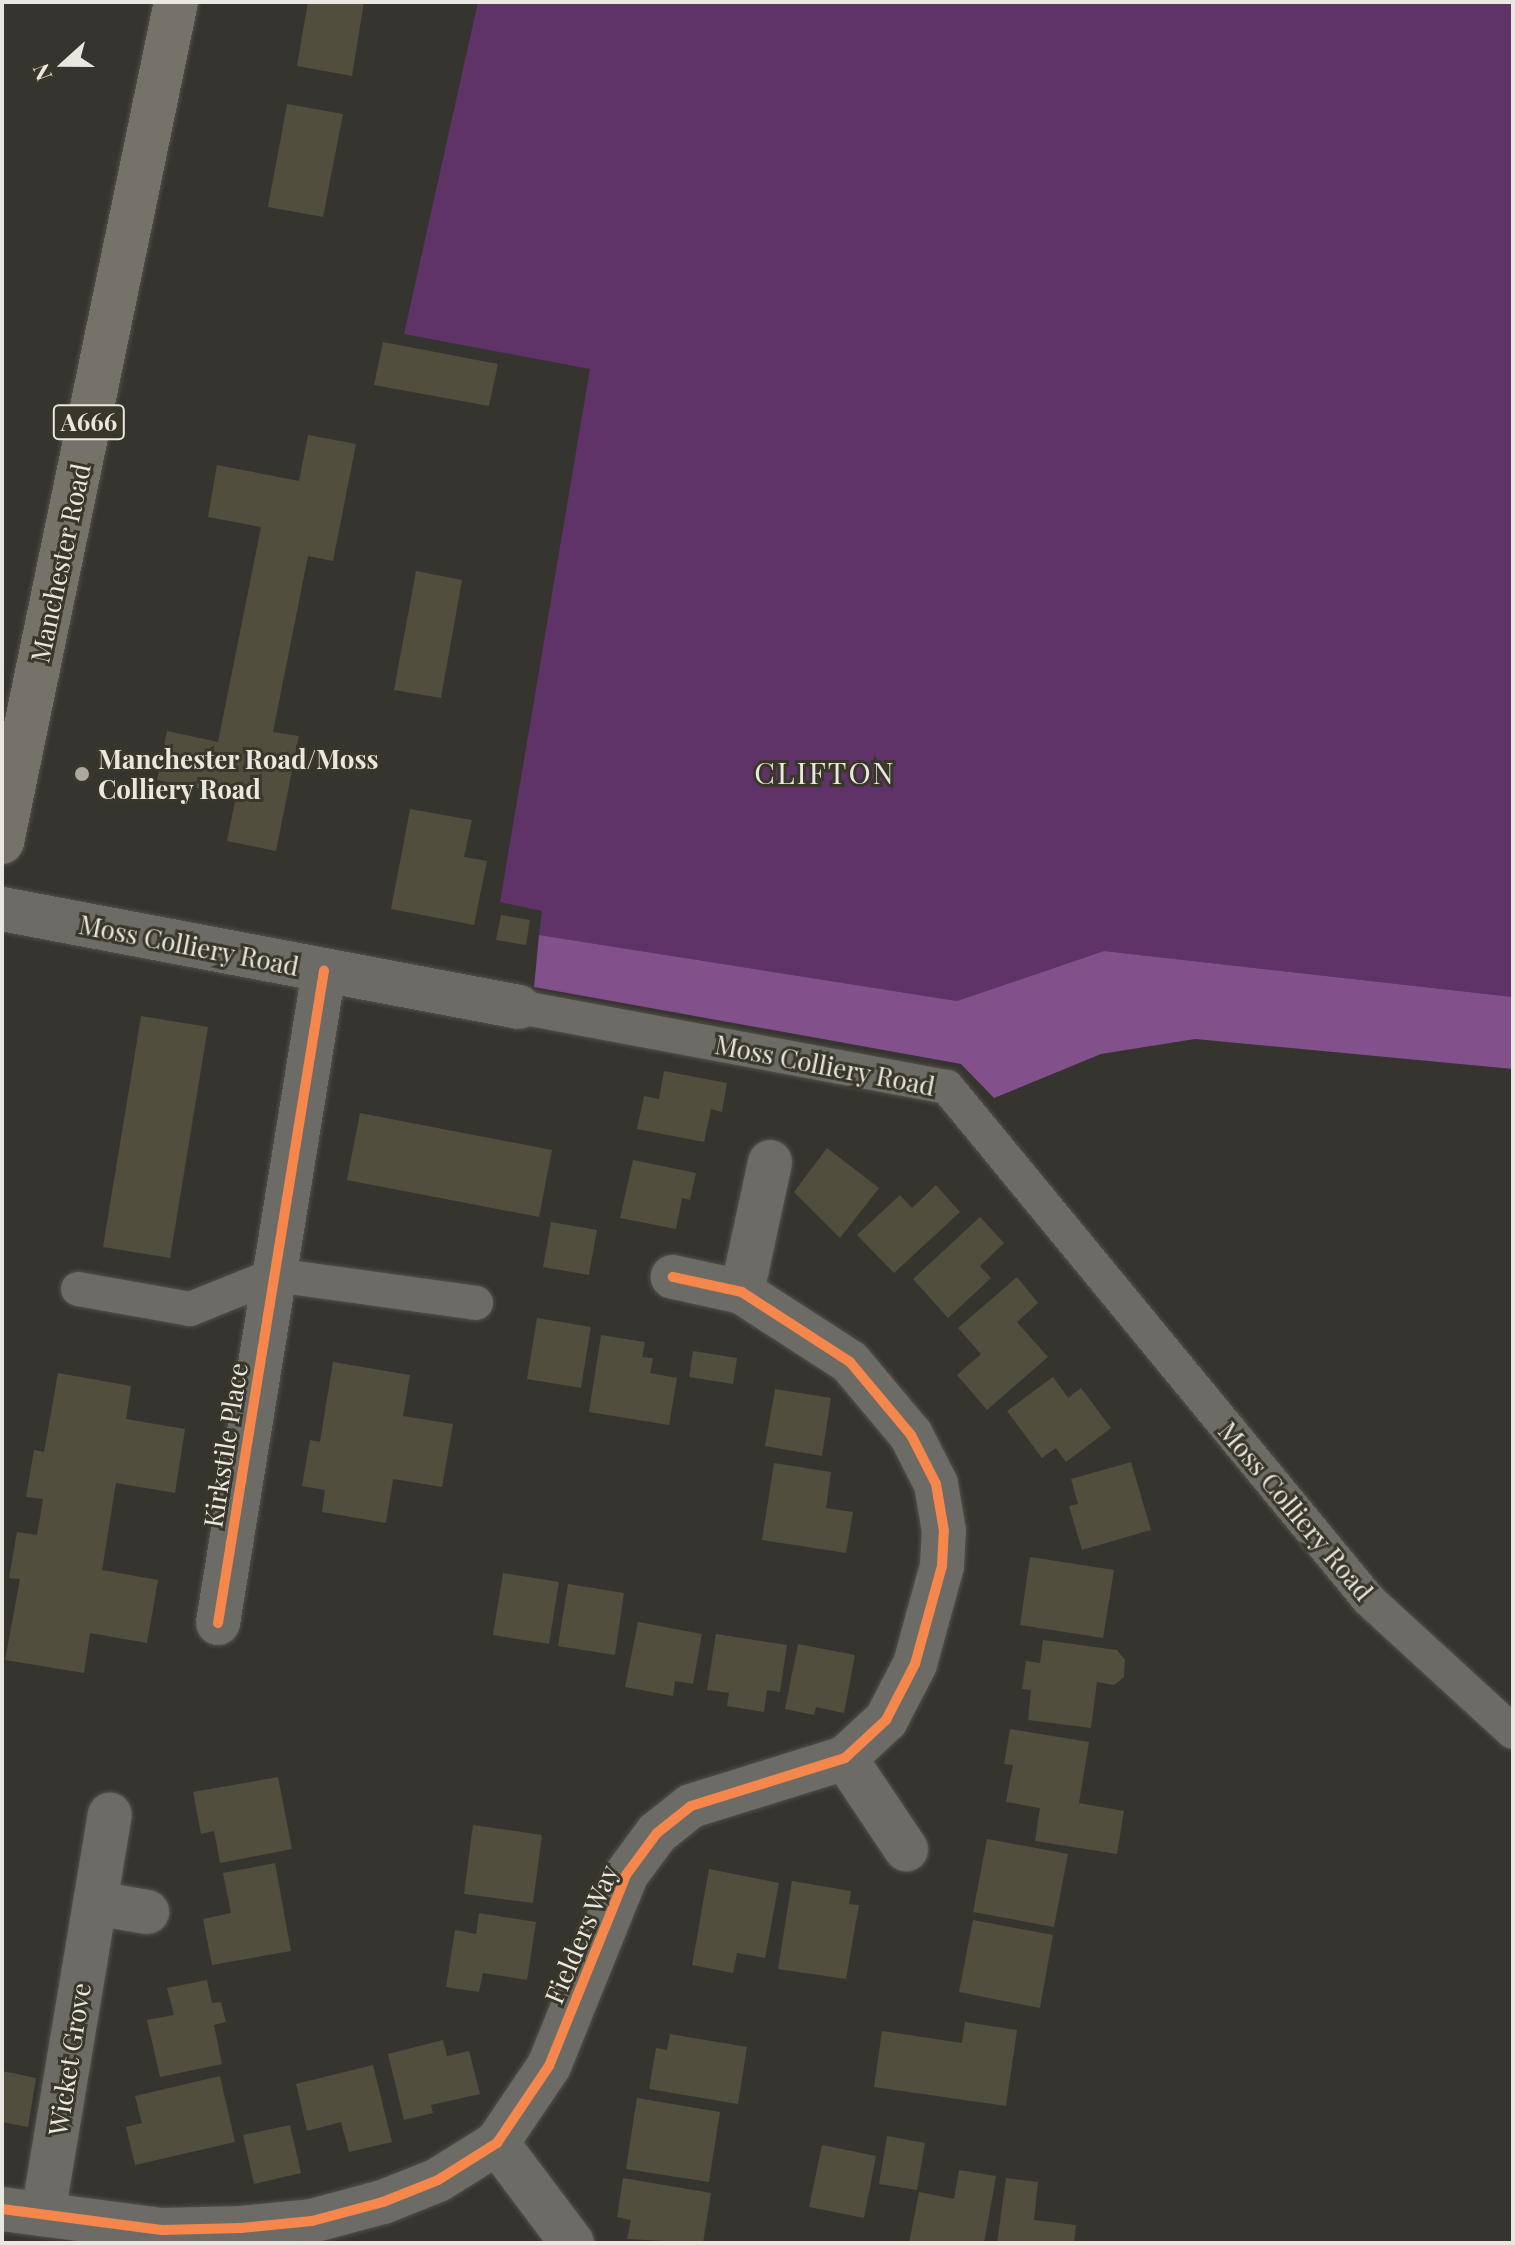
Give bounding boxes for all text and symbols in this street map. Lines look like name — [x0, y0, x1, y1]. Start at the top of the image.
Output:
north arrow — [24, 24, 104, 104]
text: N — [25, 60, 58, 85]
road number: A666 — [51, 402, 127, 442]
street label: Manchester Road — [24, 460, 96, 666]
place label: Manchester Road/Moss Colliery Road — [98, 743, 379, 804]
district label: CLIFTON — [754, 754, 896, 790]
marker: Manchester Road/Moss Colliery Road — [73, 765, 91, 783]
street label: Moss Colliery Road — [76, 908, 302, 982]
street label: Moss Colliery Road — [712, 1028, 938, 1102]
street label: Kirkstile Place — [197, 1360, 253, 1530]
street label: Moss Colliery Road — [1212, 1415, 1380, 1607]
street label: Fielders Way — [538, 1859, 624, 2009]
street label: Wicket Grove — [42, 1980, 96, 2138]

